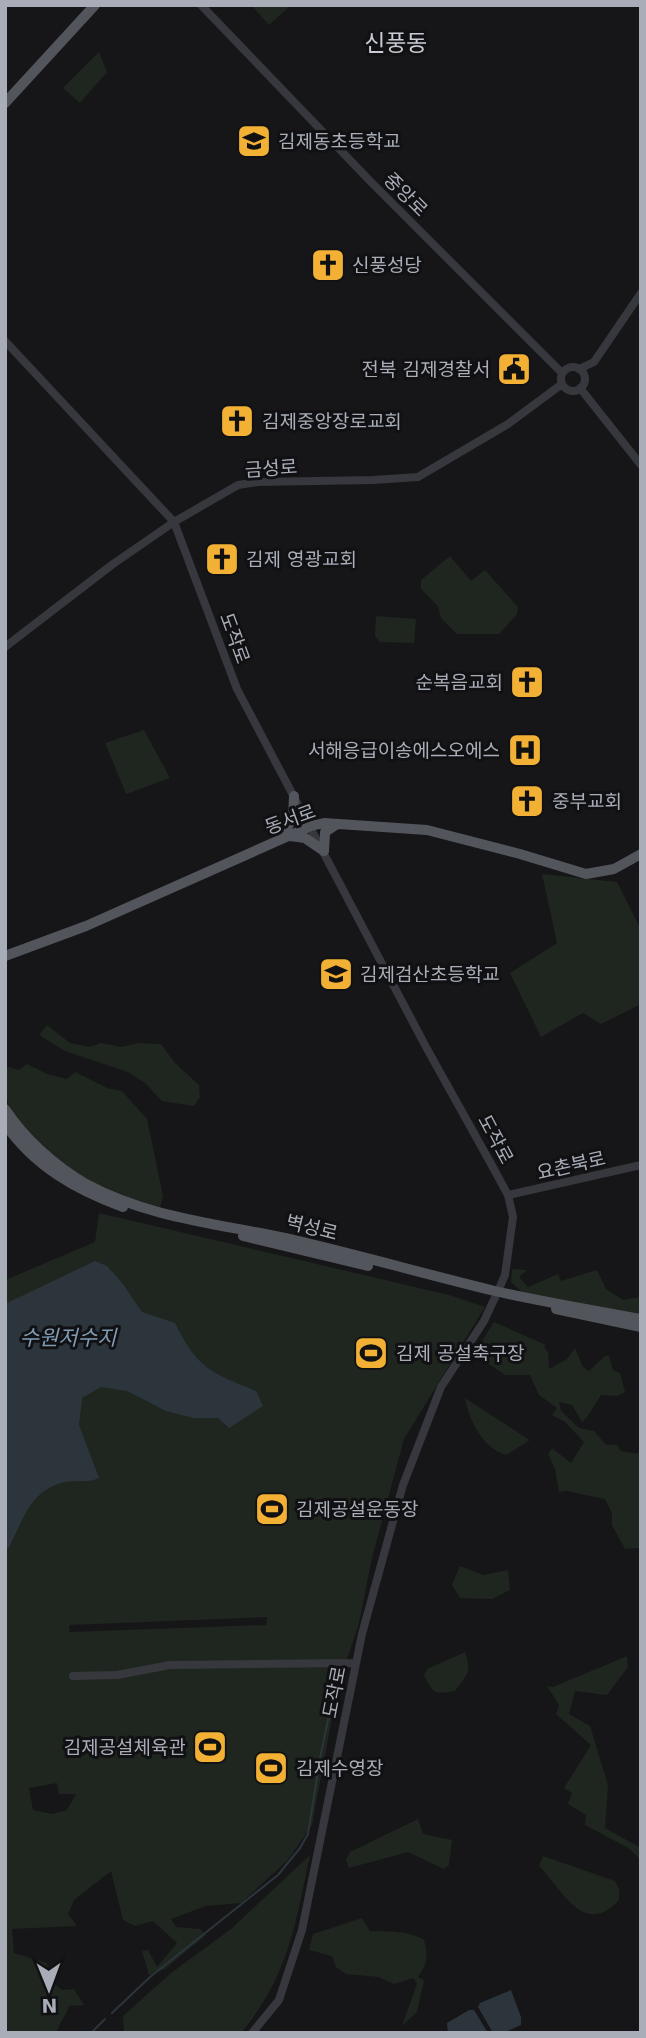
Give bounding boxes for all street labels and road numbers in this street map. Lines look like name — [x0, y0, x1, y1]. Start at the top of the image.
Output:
street label: 중앙로 — [380, 168, 432, 220]
street label: 금성로 — [244, 455, 298, 481]
street label: 도작로 — [216, 610, 254, 666]
street label: 동서로 — [262, 800, 318, 838]
street label: 도작로 — [474, 1111, 518, 1167]
street label: 요촌북로 — [534, 1146, 608, 1184]
street label: 벽성로 — [284, 1210, 340, 1244]
street label: 도작로 — [318, 1664, 350, 1720]

